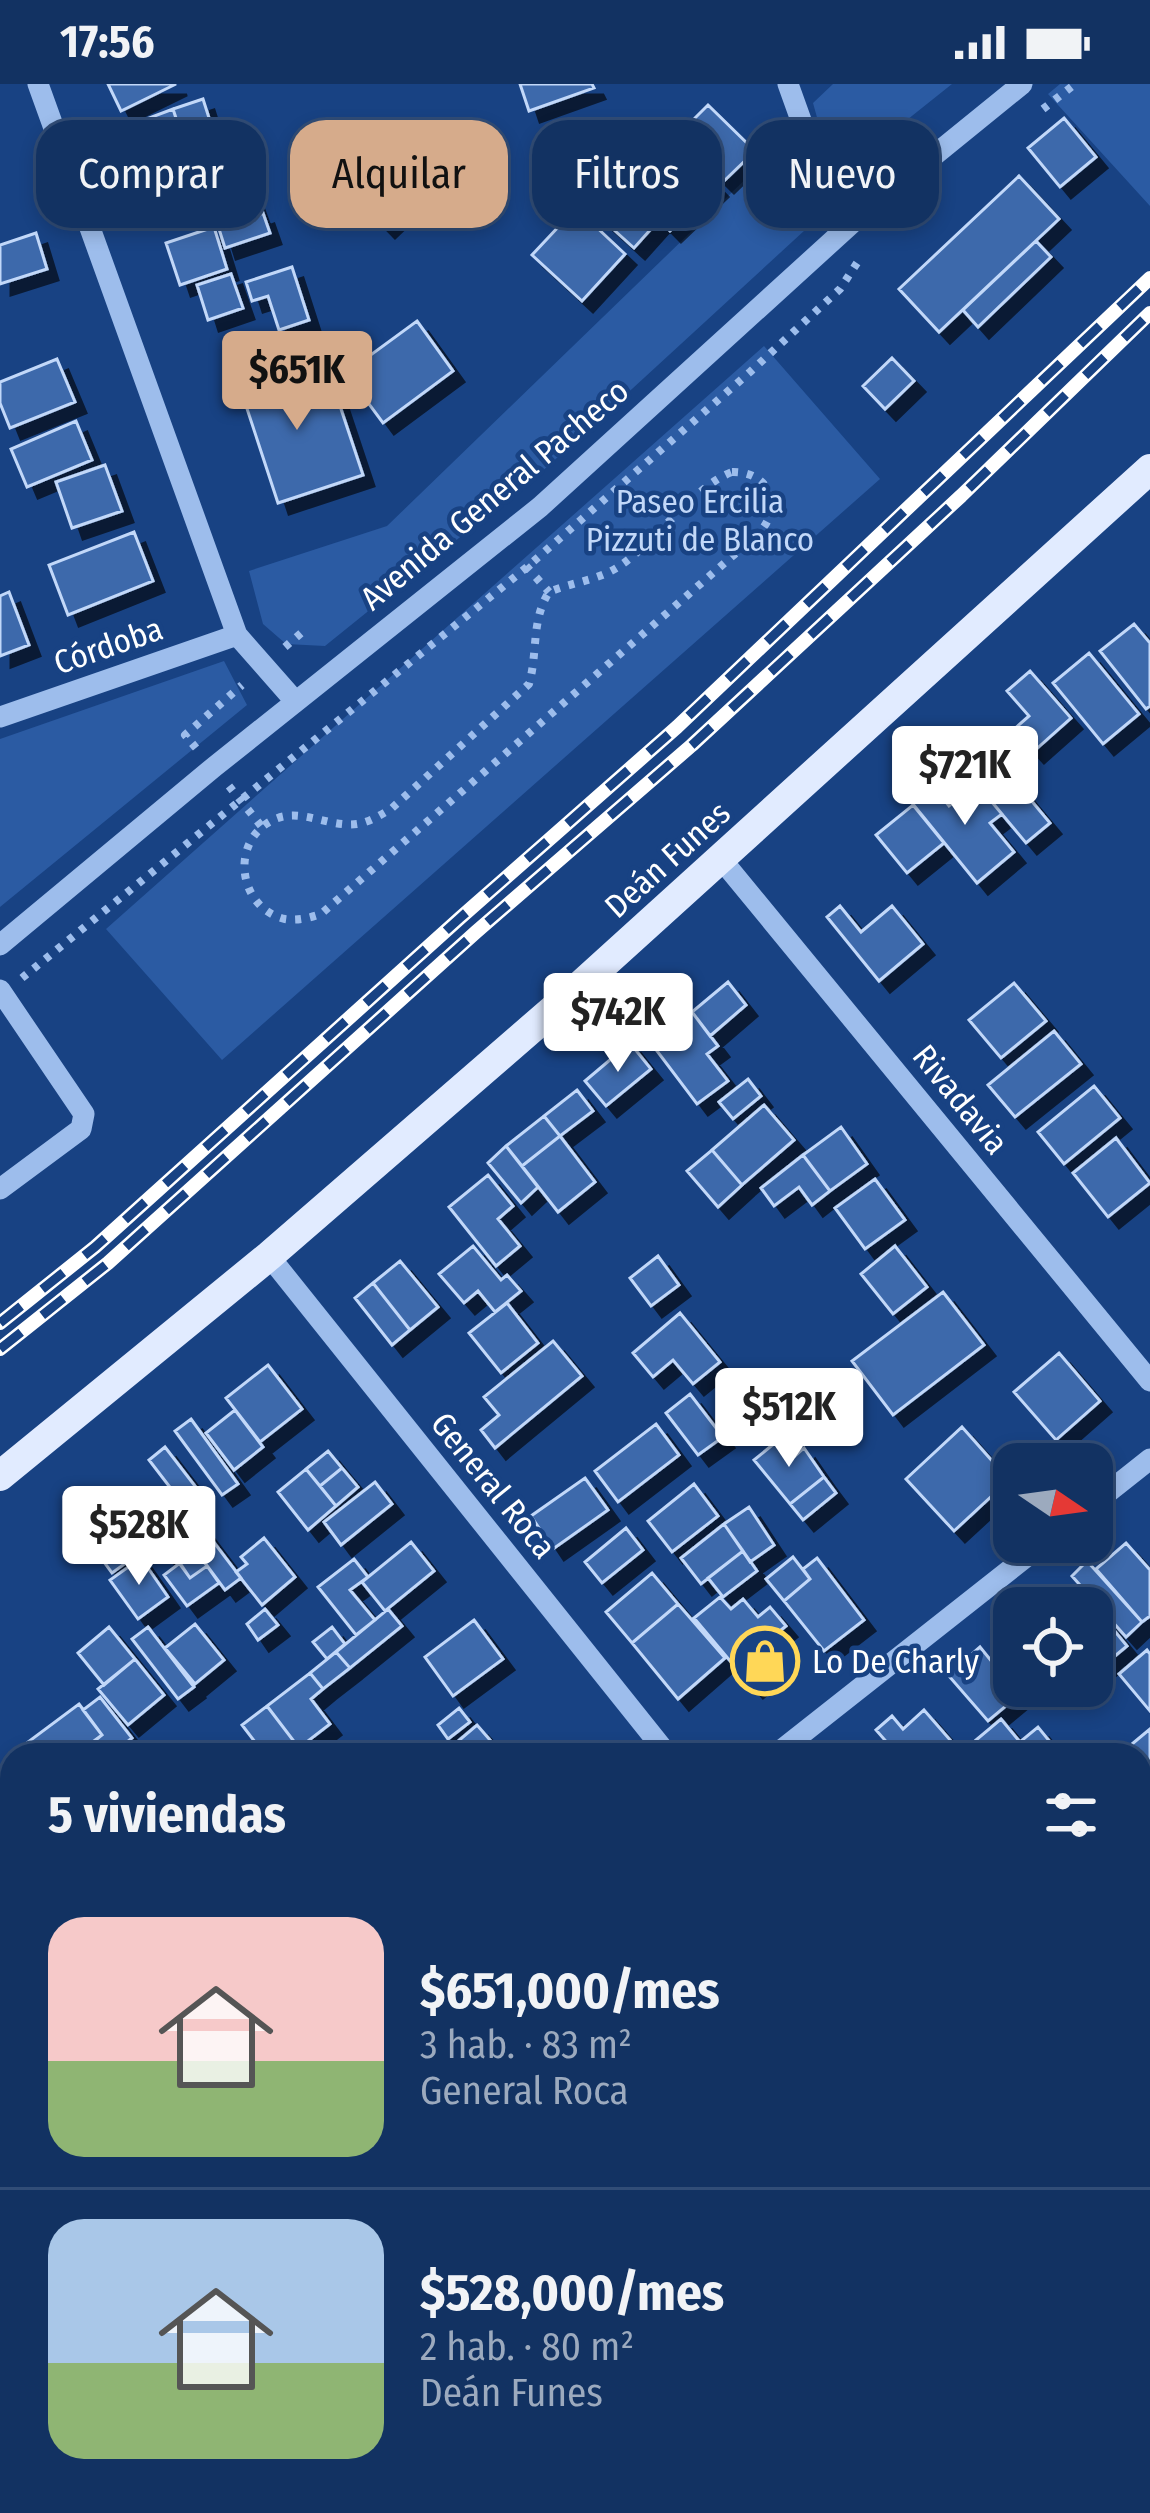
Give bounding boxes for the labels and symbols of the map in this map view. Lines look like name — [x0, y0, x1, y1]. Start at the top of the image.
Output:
pin: $651K — [213, 331, 381, 433]
street label: Avenida General Pacheco — [352, 371, 637, 619]
park label: Paseo Ercilia Pizzuti de Blanco — [586, 482, 814, 560]
street label: Córdoba — [49, 609, 168, 683]
pin: $721K — [881, 726, 1049, 828]
street label: Deán Funes — [597, 793, 739, 926]
pin: $742K — [534, 973, 702, 1075]
street label: Rivadavia — [904, 1037, 1016, 1162]
pin: $512K — [705, 1368, 873, 1470]
street label: General Roca — [422, 1404, 564, 1567]
north arrow — [993, 1443, 1113, 1563]
pin: $528K — [55, 1486, 223, 1588]
shop icon: Lo De Charly — [730, 1626, 800, 1696]
place label: Lo De Charly — [812, 1642, 979, 1682]

